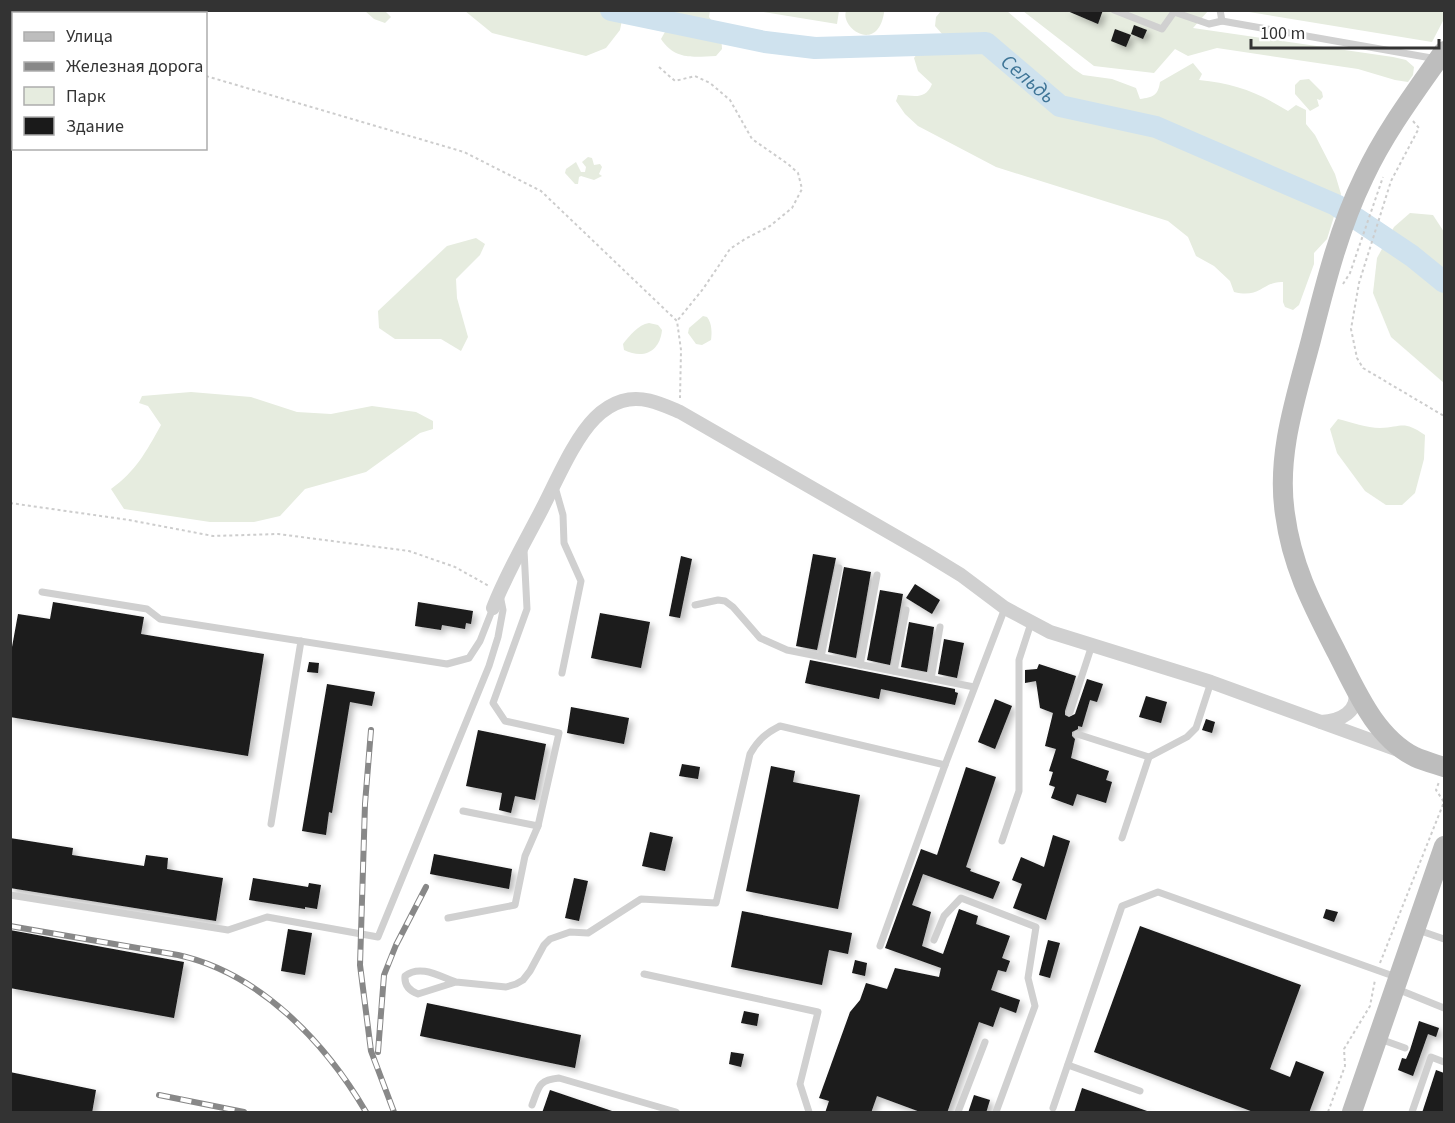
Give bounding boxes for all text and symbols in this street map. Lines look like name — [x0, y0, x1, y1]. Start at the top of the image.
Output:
legend — [12, 12, 207, 150]
scale bar — [1251, 12, 1438, 50]
text: 100 m — [1260, 21, 1305, 46]
text: Улица — [66, 24, 113, 49]
water label: Сельдь — [994, 47, 1062, 111]
text: Железная дорога — [66, 54, 203, 79]
text: Парк — [66, 84, 106, 109]
text: Здание — [66, 114, 124, 139]

